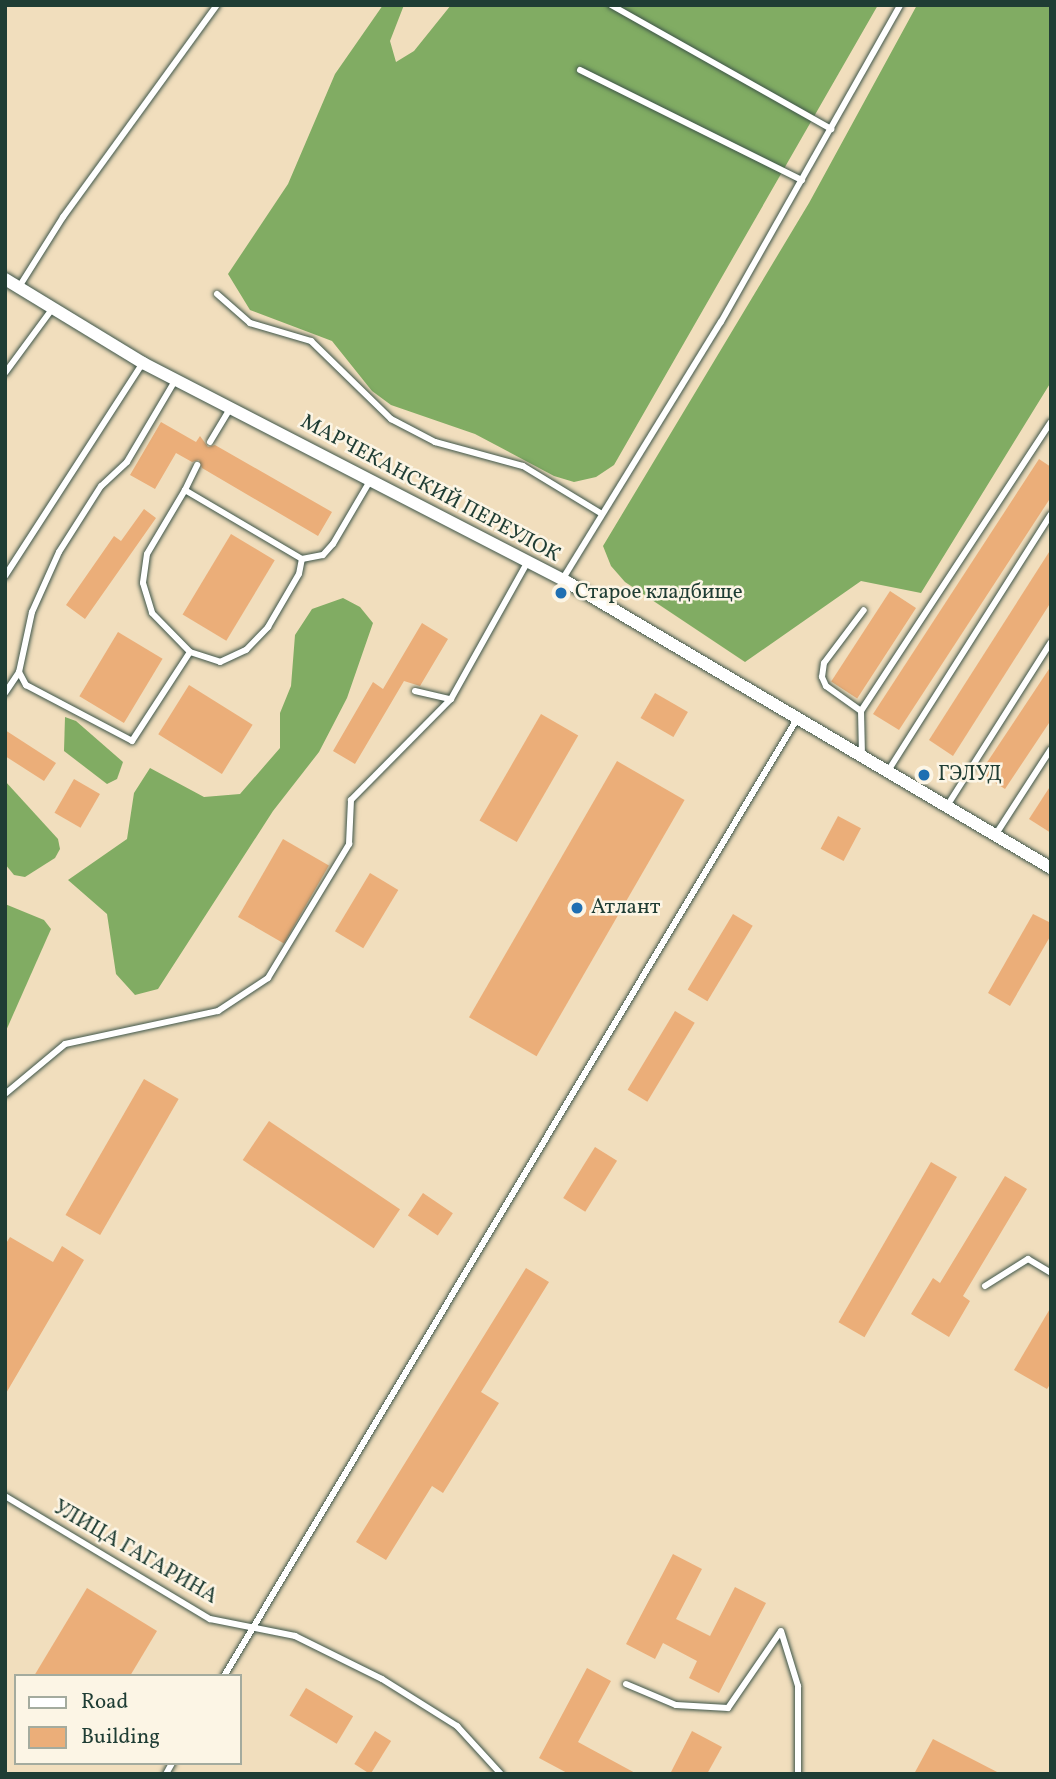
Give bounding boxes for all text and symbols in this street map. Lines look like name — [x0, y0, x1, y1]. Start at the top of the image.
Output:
street label: МАРЧЕКАНСКИЙ ПЕРЕУЛОК — [296, 410, 564, 568]
place label: Старое кладбище — [575, 580, 743, 606]
marker: Старое кладбище — [553, 585, 569, 601]
place label: ГЭЛУД — [938, 762, 1002, 788]
marker: ГЭЛУД — [916, 767, 932, 783]
place label: Атлант — [591, 895, 660, 921]
marker: Атлант — [569, 900, 585, 916]
street label: УЛИЦА ГАГАРИНА — [48, 1496, 222, 1610]
legend — [14, 1674, 242, 1765]
text: Road — [81, 1688, 128, 1717]
text: Building — [81, 1723, 160, 1752]

